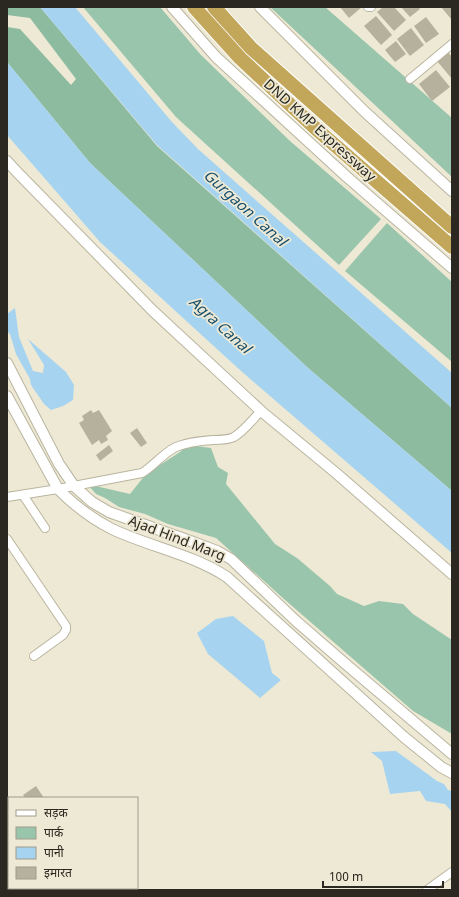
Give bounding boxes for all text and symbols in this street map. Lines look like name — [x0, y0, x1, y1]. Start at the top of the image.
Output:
street label: DND KMP Expressway — [259, 76, 380, 187]
water label: Gurgaon Canal — [198, 167, 291, 253]
water label: Agra Canal — [184, 293, 255, 360]
street label: Ajad Hind Marg — [125, 512, 228, 567]
legend — [8, 797, 138, 889]
text: सड़क — [44, 806, 69, 822]
text: पार्क — [44, 826, 64, 842]
text: पानी — [44, 845, 65, 862]
scale bar — [323, 863, 443, 889]
text: इमारत — [44, 866, 73, 882]
text: 100 m — [329, 870, 363, 886]

